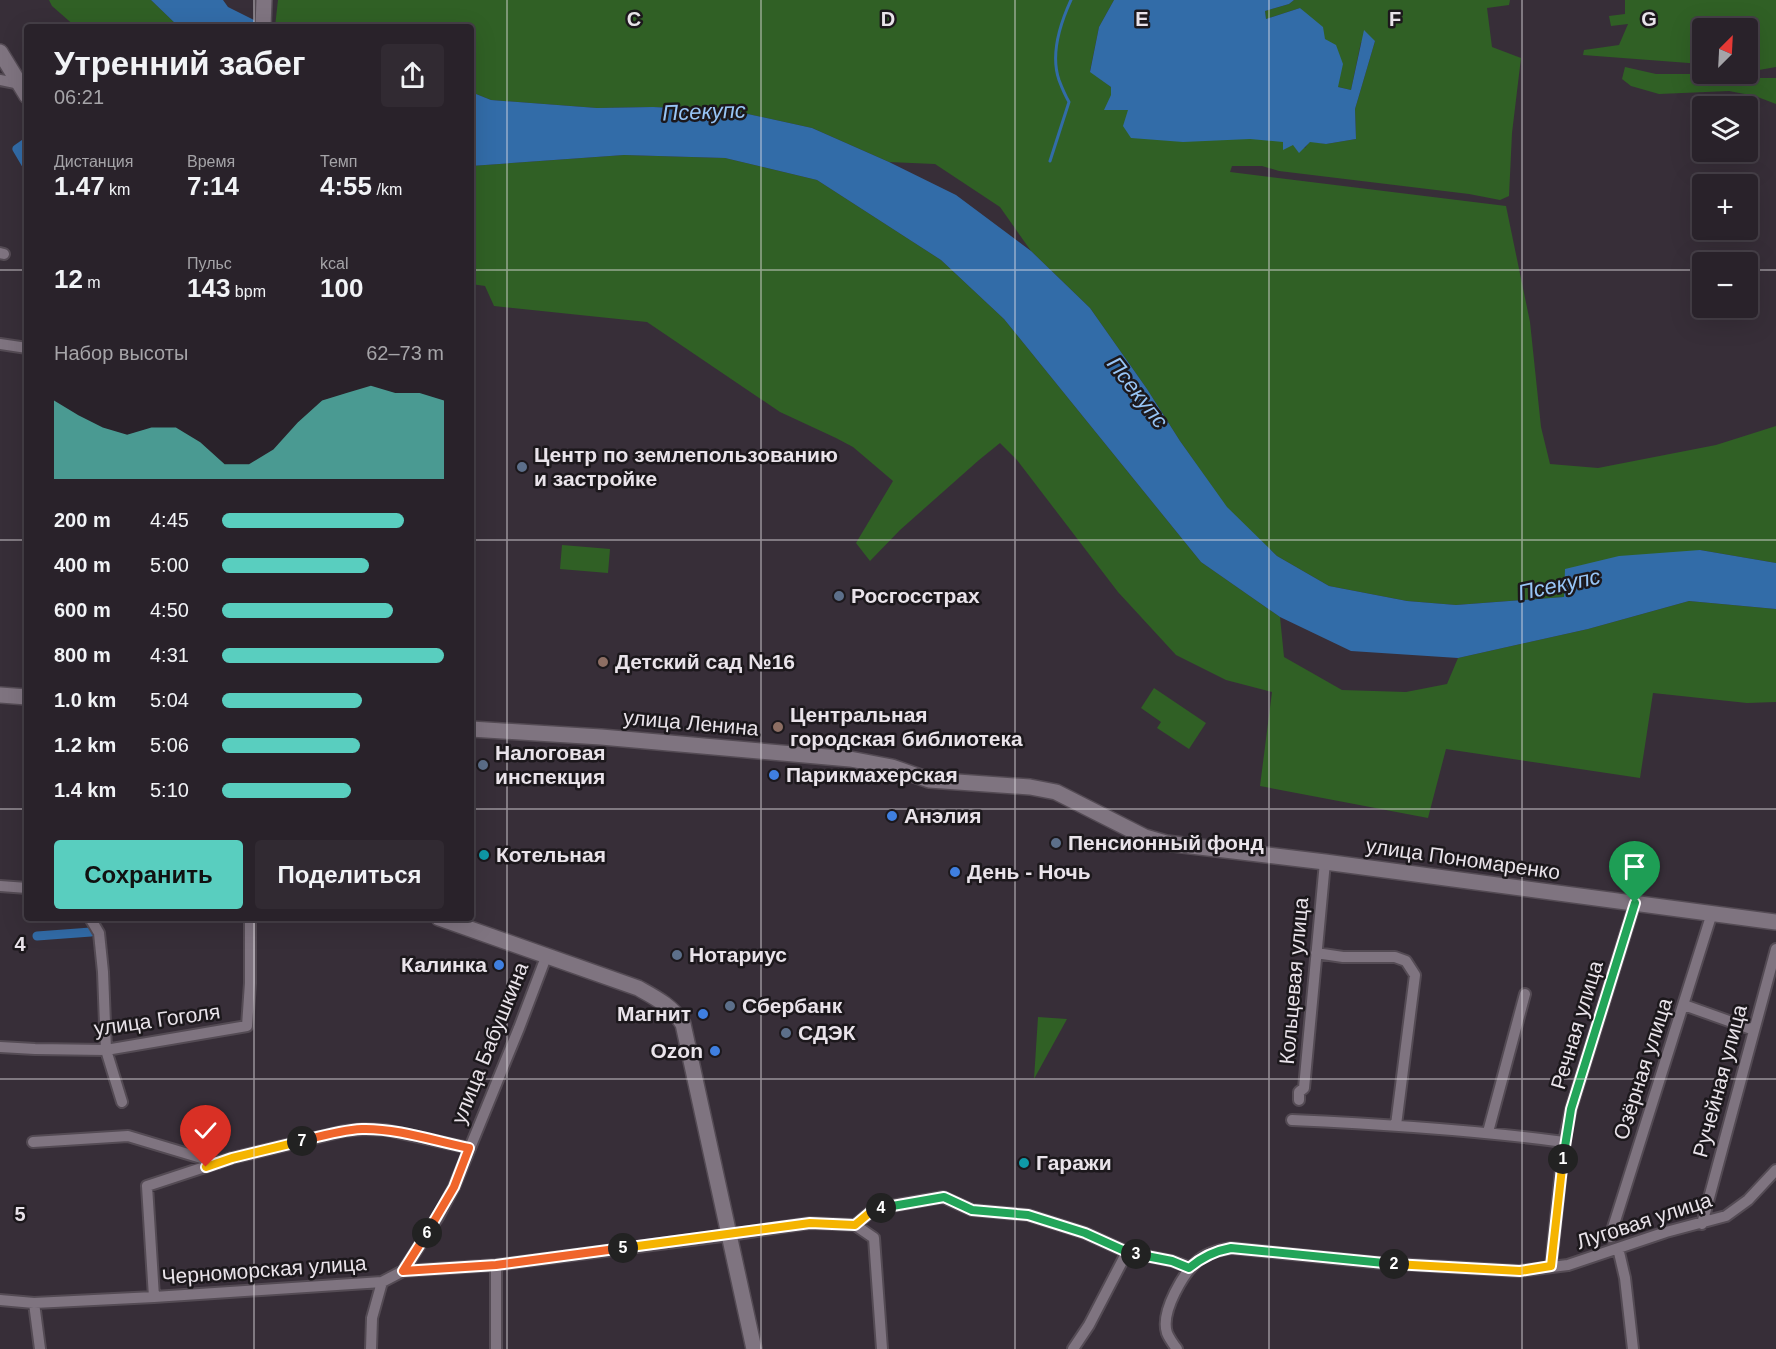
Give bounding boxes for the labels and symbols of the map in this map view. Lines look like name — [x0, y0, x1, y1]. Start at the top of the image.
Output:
text: C — [627, 8, 641, 30]
text: D — [881, 8, 895, 30]
text: E — [1135, 8, 1149, 30]
text: F — [1389, 8, 1401, 30]
text: G — [1641, 8, 1657, 30]
north arrow — [1692, 18, 1758, 84]
water label: Псекупс — [662, 98, 746, 125]
water label: Псекупс — [1102, 352, 1173, 433]
place label: Центр по землепользованию и застройке — [534, 443, 838, 490]
marker: Центр по землепользованию и застройке — [515, 460, 529, 474]
water label: Псекупс — [1516, 564, 1603, 605]
place label: Росгосстрах — [851, 584, 980, 607]
marker: Росгосстрах — [832, 589, 846, 603]
place label: Детский сад №16 — [615, 650, 795, 673]
marker: Детский сад №16 — [596, 655, 610, 669]
place label: Центральная городская библиотека — [790, 703, 1023, 750]
street label: улица Ленина — [622, 705, 760, 740]
marker: Центральная городская библиотека — [771, 720, 785, 734]
place label: Налоговая инспекция — [495, 741, 606, 788]
marker: Налоговая инспекция — [476, 758, 490, 772]
place label: Парикмахерская — [786, 763, 958, 786]
marker: Парикмахерская — [767, 768, 781, 782]
place label: Анэлия — [904, 804, 981, 827]
marker: Анэлия — [885, 809, 899, 823]
place label: Пенсионный фонд — [1068, 831, 1264, 854]
street label: улица Пономаренко — [1365, 833, 1562, 884]
marker: Пенсионный фонд — [1049, 836, 1063, 850]
pin — [1609, 841, 1660, 903]
place label: Котельная — [496, 843, 606, 866]
marker: Котельная — [477, 848, 491, 862]
place label: День - Ночь — [967, 860, 1091, 883]
marker: День - Ночь — [948, 865, 962, 879]
street label: Кольцевая улица — [1275, 896, 1312, 1065]
text: 4 — [14, 933, 26, 955]
place label: Нотариус — [689, 943, 787, 966]
marker: Нотариус — [670, 948, 684, 962]
place label: Калинка — [401, 953, 487, 976]
street label: Речная улица — [1546, 957, 1607, 1092]
street label: улица Бабушкина — [447, 958, 533, 1127]
marker: Калинка — [492, 958, 506, 972]
place label: Сбербанк — [742, 994, 843, 1017]
street label: Озёрная улица — [1609, 995, 1676, 1143]
street label: улица Гоголя — [92, 999, 222, 1040]
marker: Сбербанк — [723, 999, 737, 1013]
place label: Магнит — [617, 1002, 691, 1025]
street label: Ручейная улица — [1688, 1002, 1751, 1160]
marker: Магнит — [696, 1007, 710, 1021]
place label: СДЭК — [798, 1021, 856, 1044]
marker: СДЭК — [779, 1026, 793, 1040]
place label: Ozon — [651, 1039, 703, 1062]
marker: Ozon — [708, 1044, 722, 1058]
pin — [180, 1105, 231, 1167]
pin: 7 — [287, 1126, 317, 1156]
pin: 1 — [1548, 1144, 1578, 1174]
place label: Гаражи — [1036, 1151, 1112, 1174]
marker: Гаражи — [1017, 1156, 1031, 1170]
street label: Луговая улица — [1573, 1188, 1715, 1253]
pin: 4 — [866, 1193, 896, 1223]
text: 5 — [14, 1203, 26, 1225]
pin: 6 — [412, 1218, 442, 1248]
pin: 5 — [608, 1233, 638, 1263]
pin: 3 — [1121, 1239, 1151, 1269]
pin: 2 — [1379, 1249, 1409, 1279]
street label: Черноморская улица — [161, 1251, 367, 1288]

